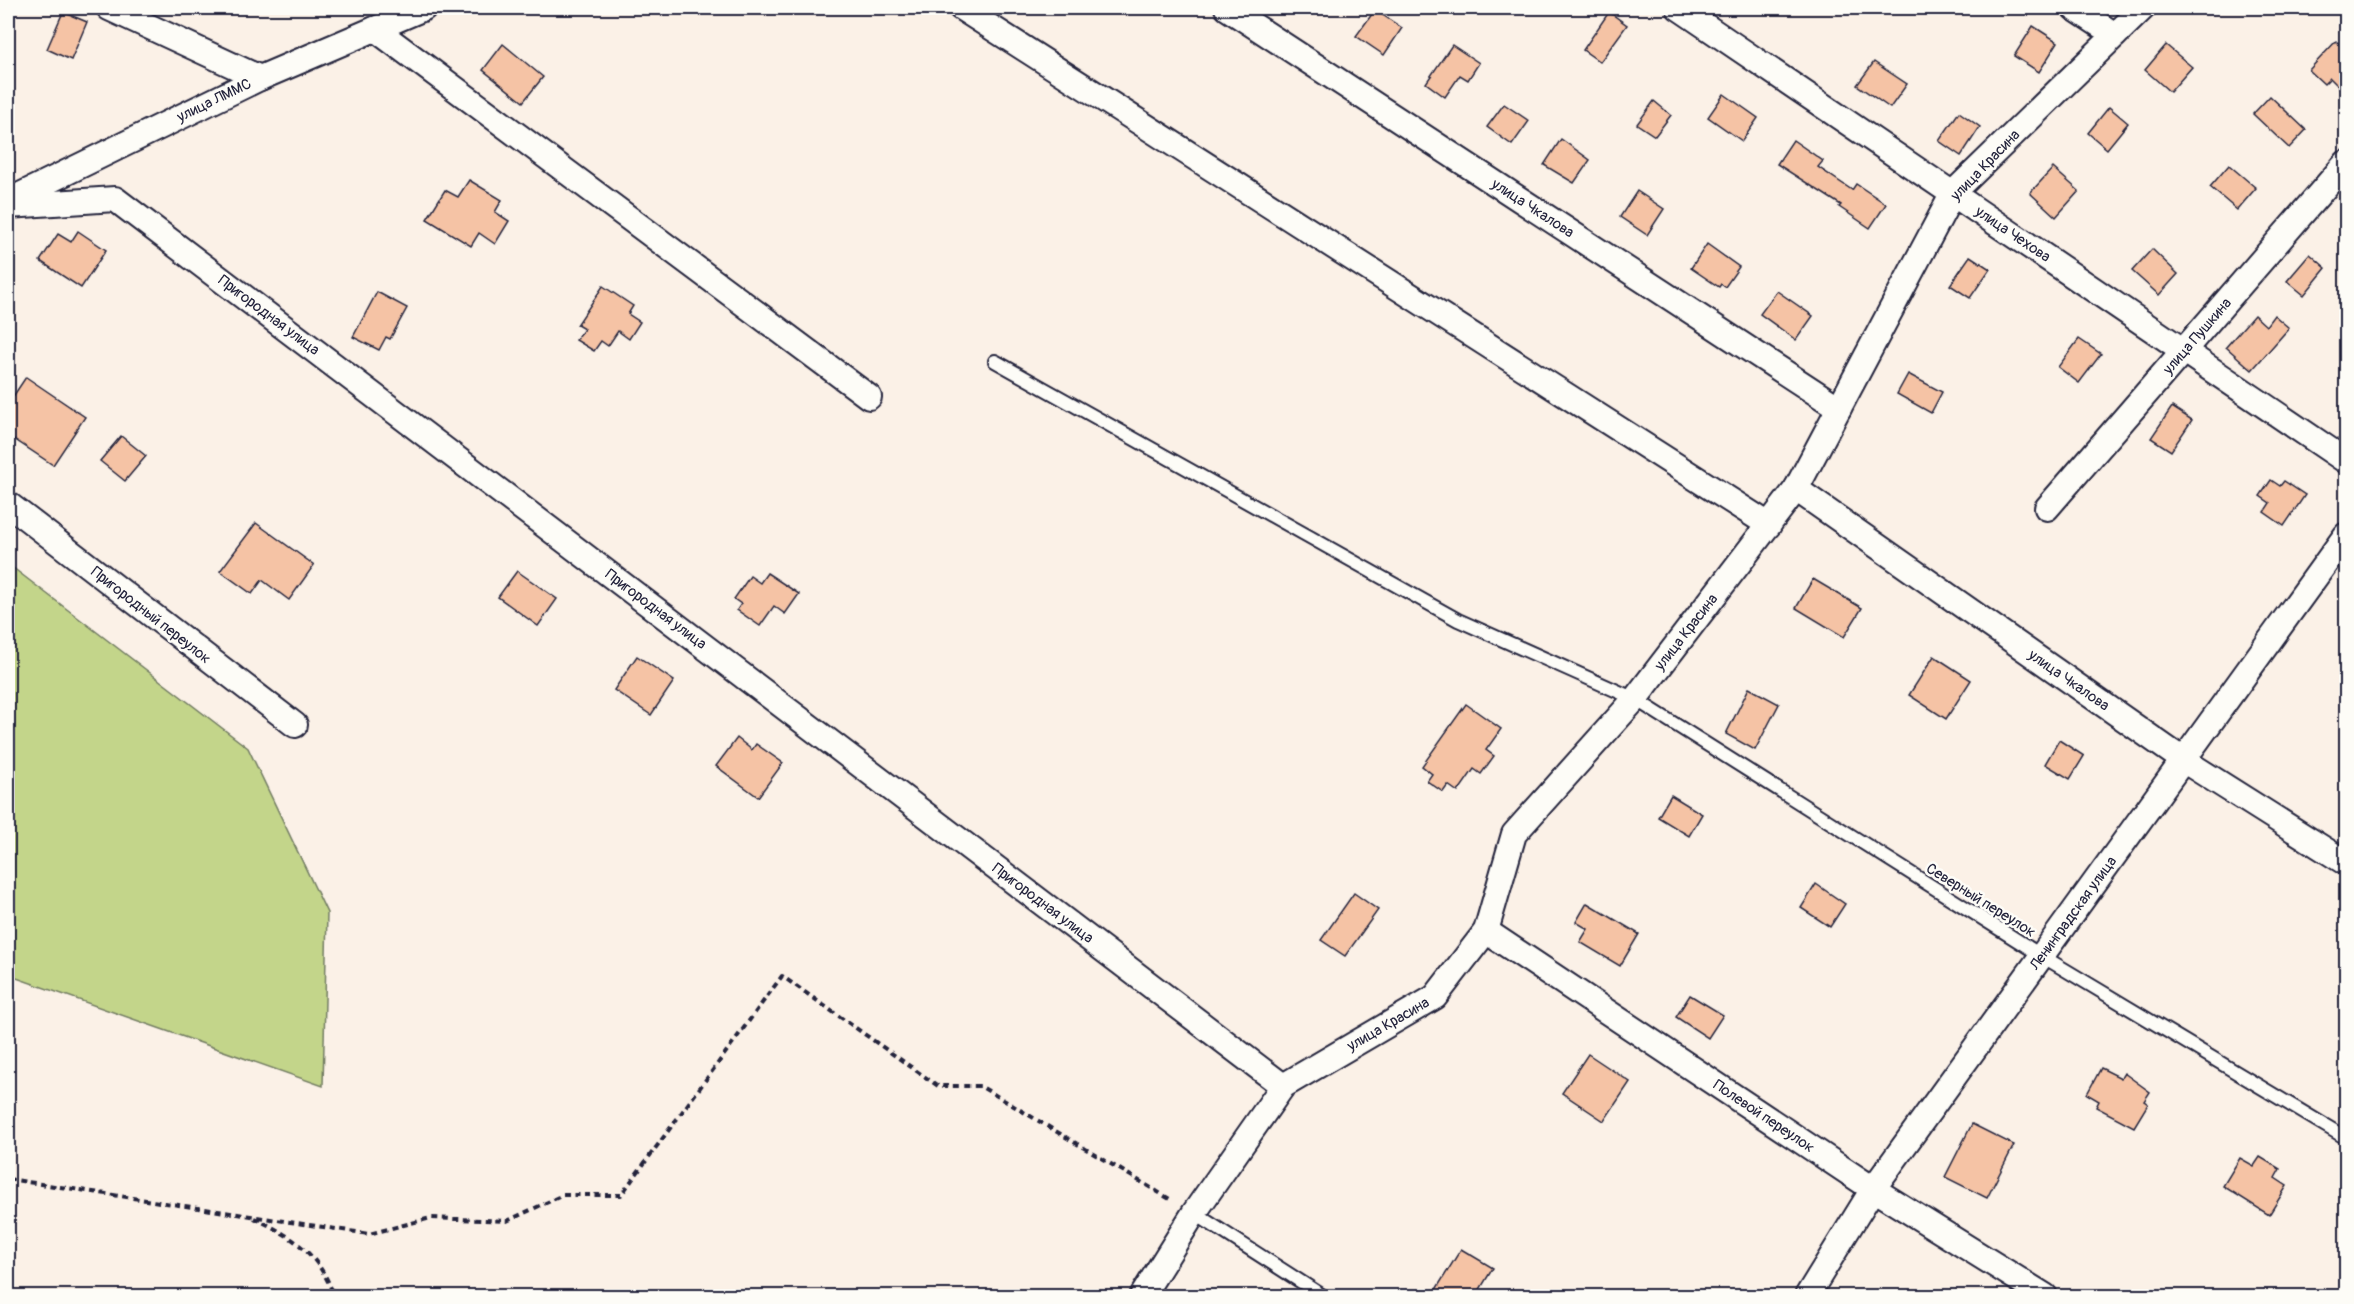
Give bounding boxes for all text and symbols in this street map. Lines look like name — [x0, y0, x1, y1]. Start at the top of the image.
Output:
street label: улица ЛММС — [173, 74, 255, 127]
street label: улица Красина — [1946, 126, 2024, 206]
street label: улица Чкалова — [1487, 174, 1578, 242]
street label: улица Чехова — [1971, 202, 2054, 267]
street label: Пригородная улица — [214, 271, 323, 360]
street label: улица Пушкина — [2158, 294, 2236, 379]
street label: Пригородный переулок — [87, 563, 215, 668]
street label: Пригородная улица — [601, 565, 710, 654]
street label: улица Красина — [1650, 590, 1722, 675]
street label: улица Чкалова — [2024, 645, 2113, 715]
street label: Ленинградская улица — [2025, 853, 2121, 975]
street label: Пригородная улица — [988, 859, 1097, 948]
street label: Северный переулок — [1922, 859, 2039, 942]
street label: улица Красина — [1343, 993, 1433, 1056]
street label: Полевой переулок — [1710, 1076, 1818, 1157]

